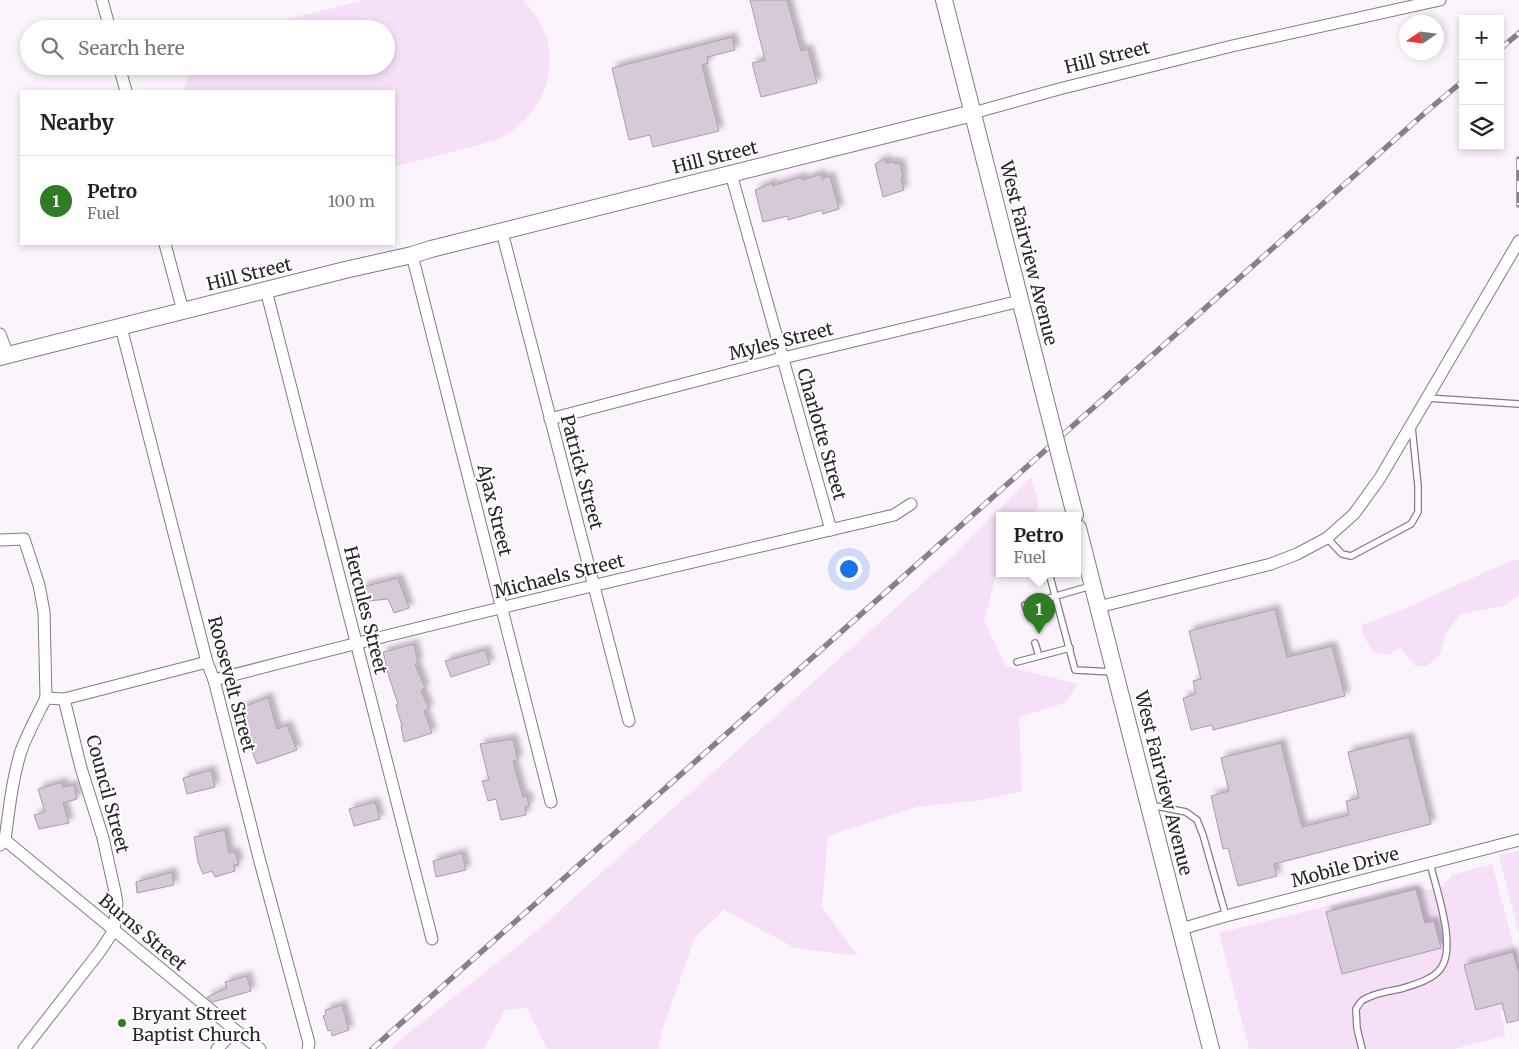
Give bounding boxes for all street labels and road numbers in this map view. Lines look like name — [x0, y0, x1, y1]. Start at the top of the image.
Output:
street label: Hill Street — [1062, 35, 1152, 79]
street label: Hill Street — [670, 135, 760, 179]
street label: West Fairview Avenue — [995, 157, 1063, 348]
street label: Hill Street — [204, 252, 294, 296]
street label: Myles Street — [726, 317, 836, 365]
street label: Charlotte Street — [792, 365, 852, 503]
street label: Patrick Street — [556, 412, 608, 532]
street label: Ajax Street — [472, 461, 518, 558]
street label: Hercules Street — [339, 544, 393, 676]
street label: Michaels Street — [491, 549, 627, 603]
street label: Roosevelt Street — [203, 614, 261, 754]
street label: West Fairview Avenue — [1130, 687, 1198, 878]
street label: Council Street — [81, 732, 135, 856]
street label: Mobile Drive — [1289, 842, 1401, 892]
street label: Burns Street — [94, 889, 192, 975]

